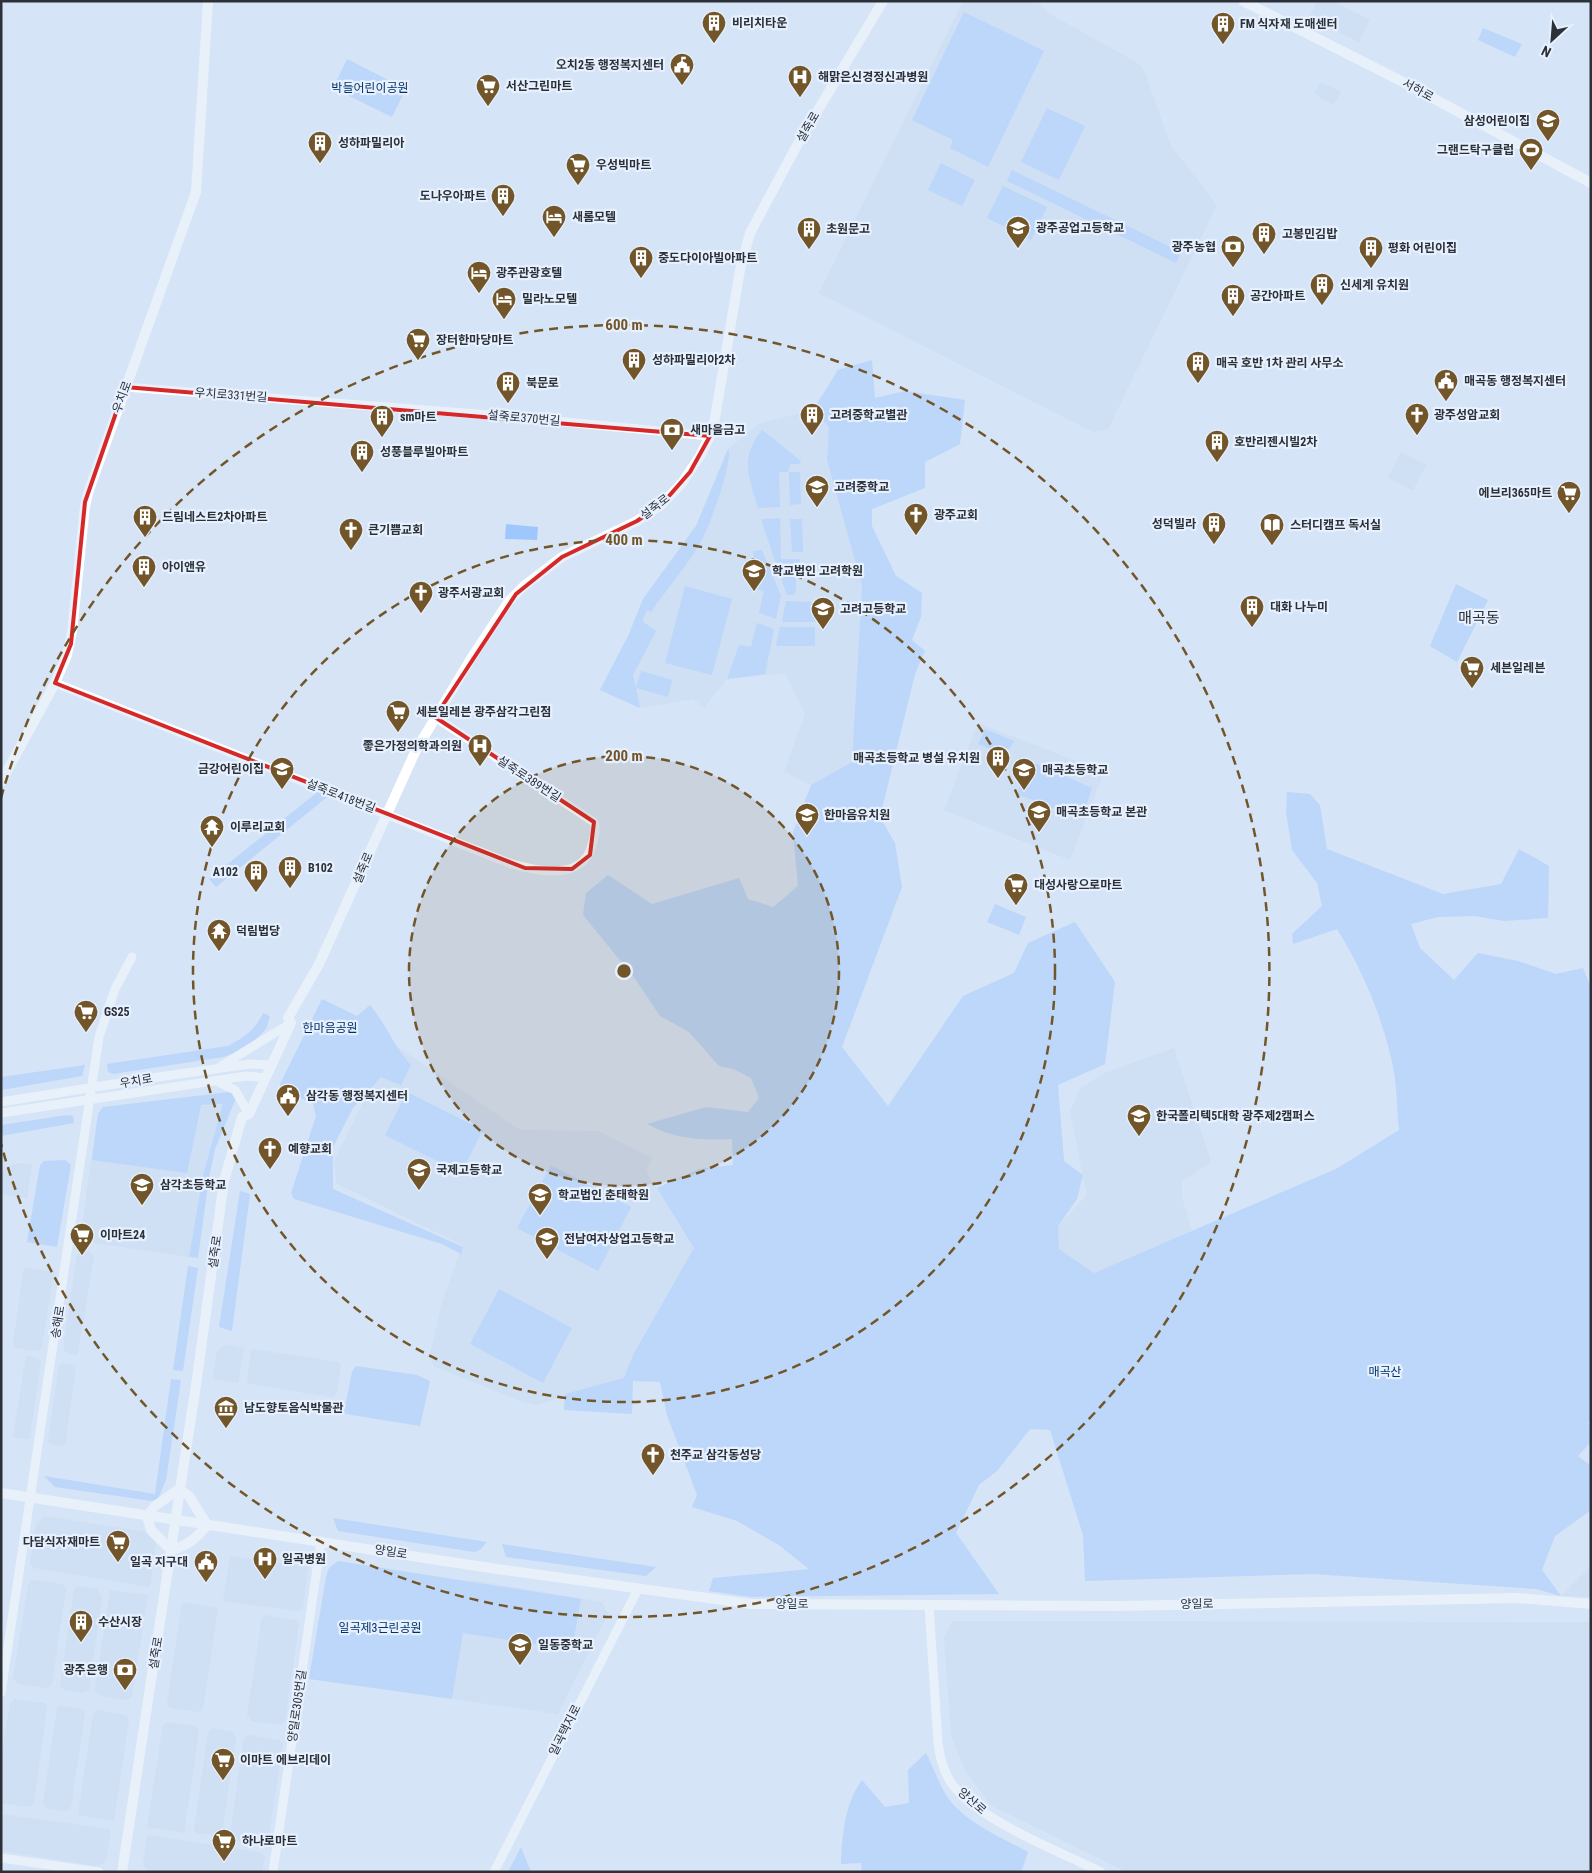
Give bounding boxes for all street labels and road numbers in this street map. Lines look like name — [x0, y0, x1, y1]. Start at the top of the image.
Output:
street label: 서하로 — [1400, 76, 1436, 104]
street label: 설죽로 — [794, 109, 822, 145]
street label: 우치로 — [110, 379, 134, 415]
street label: 우치로331번길 — [194, 385, 268, 405]
street label: 설죽로370번길 — [487, 408, 561, 428]
street label: 설죽로 — [638, 491, 672, 523]
street label: 설죽로389번길 — [495, 753, 563, 805]
street label: 설죽로418번길 — [304, 776, 378, 816]
street label: 설죽로 — [350, 850, 376, 886]
street label: 우치로 — [118, 1071, 154, 1091]
street label: 설죽로 — [206, 1235, 224, 1269]
street label: 송해로 — [48, 1305, 68, 1339]
street label: 양일로 — [374, 1542, 408, 1562]
street label: 양일로 — [775, 1597, 809, 1611]
street label: 양일로 — [1180, 1597, 1214, 1611]
street label: 설죽로 — [146, 1636, 166, 1670]
street label: 양일로305번길 — [285, 1669, 309, 1743]
street label: 일곡택지로 — [546, 1702, 584, 1758]
street label: 양산로 — [955, 1785, 989, 1817]

